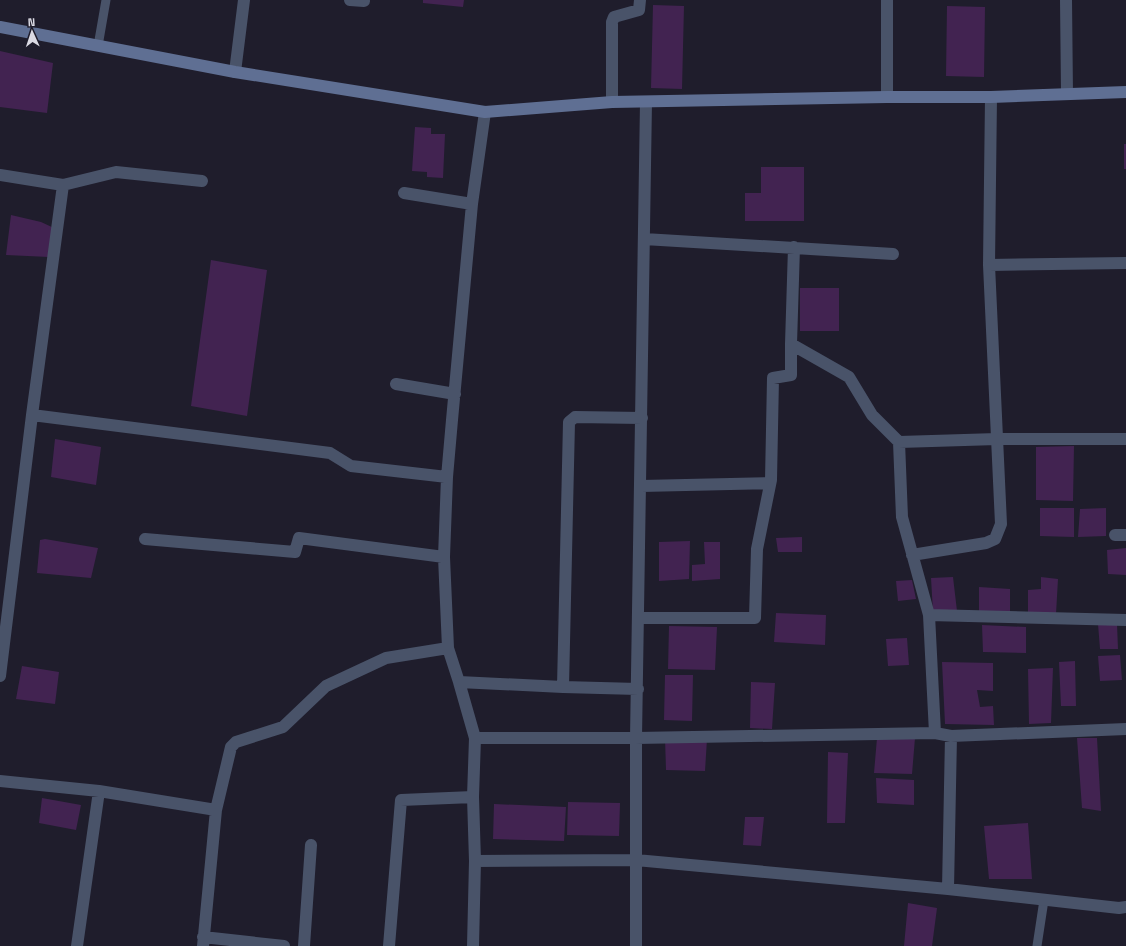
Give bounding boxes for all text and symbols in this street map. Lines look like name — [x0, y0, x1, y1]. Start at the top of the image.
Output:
north arrow — [12, 12, 52, 52]
text: N — [27, 15, 36, 29]

